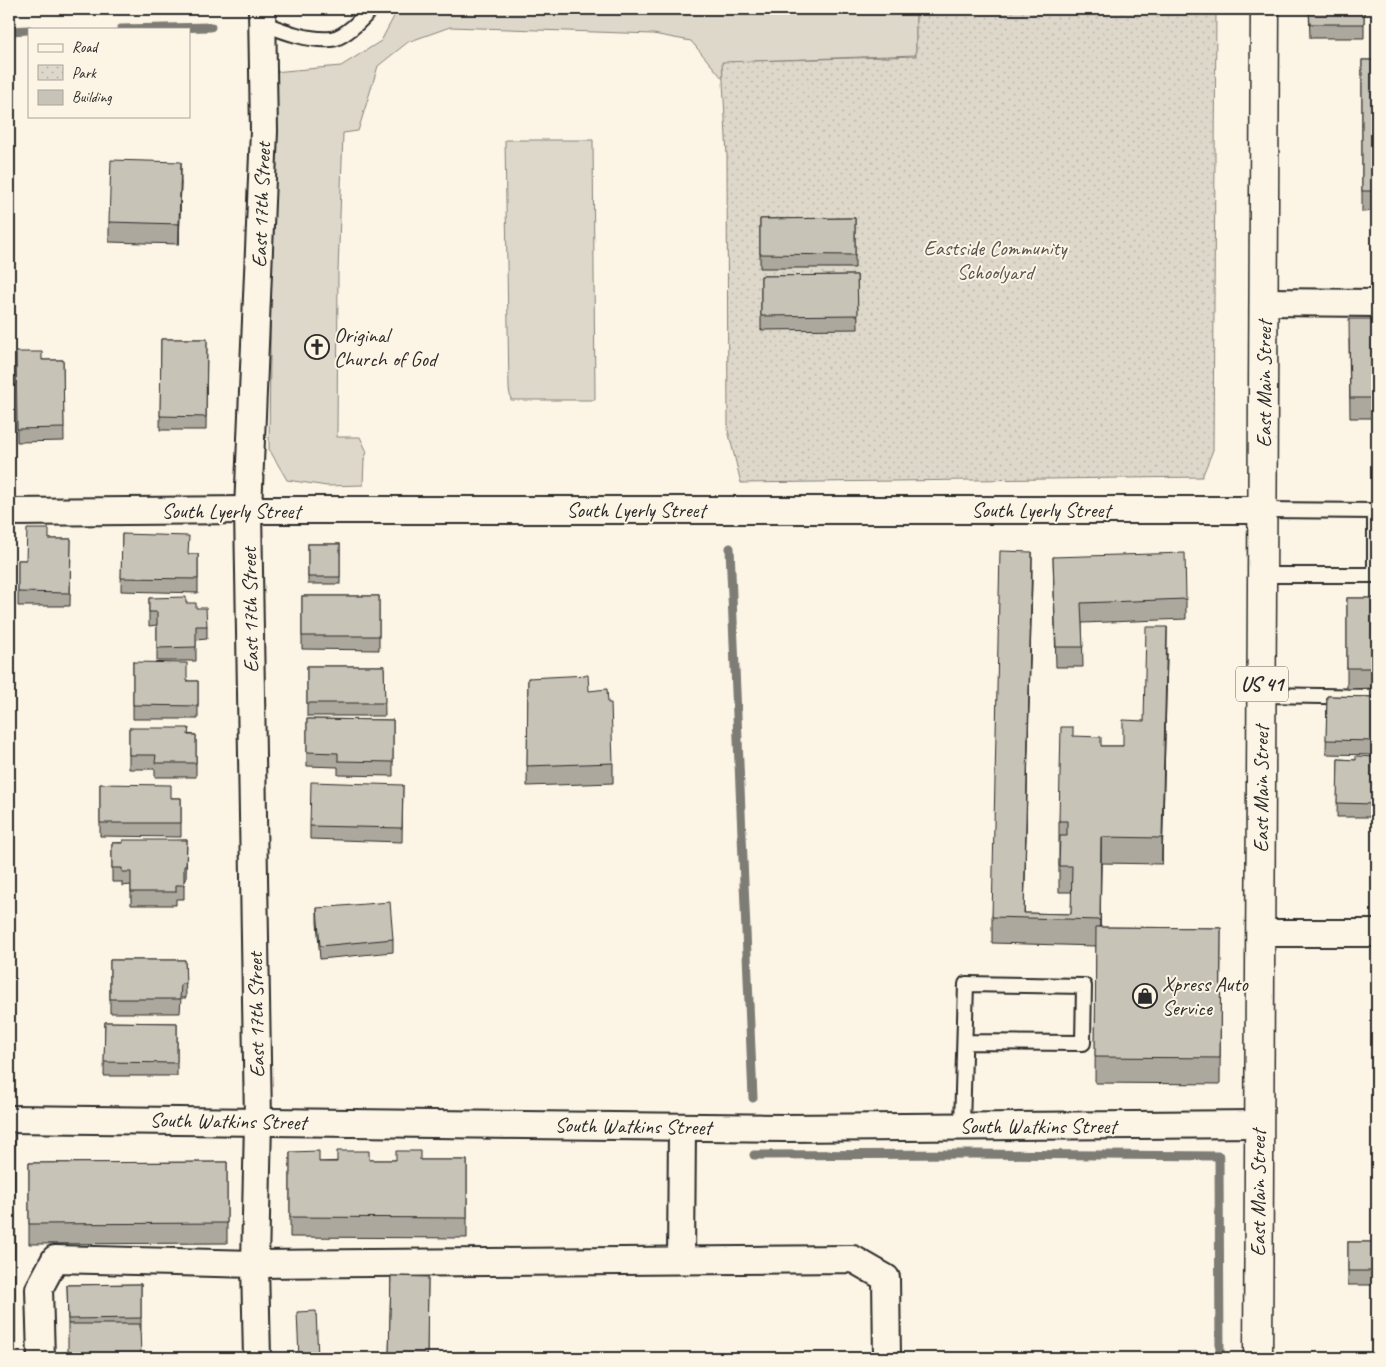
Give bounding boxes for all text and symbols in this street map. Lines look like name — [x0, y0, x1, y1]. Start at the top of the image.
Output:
legend — [28, 28, 190, 118]
text: Road — [72, 38, 99, 57]
text: Park — [72, 64, 97, 83]
text: Building — [72, 88, 112, 107]
street label: East 17th Street — [246, 140, 276, 268]
park label: Eastside Community Schoolyard — [924, 235, 1068, 285]
street label: East Main Street — [1251, 318, 1277, 447]
place label: Original Church of God — [334, 322, 439, 372]
church icon: Original Church of God — [304, 334, 330, 360]
street label: South Lyerly Street — [567, 497, 708, 523]
street label: South Lyerly Street — [972, 497, 1113, 523]
street label: South Lyerly Street — [162, 498, 303, 524]
street label: East 17th Street — [236, 545, 264, 673]
road number: US 41 — [1236, 666, 1288, 702]
street label: East Main Street — [1248, 723, 1274, 852]
street label: East 17th Street — [242, 950, 270, 1078]
place label: Xpress Auto Service — [1162, 971, 1249, 1021]
shop icon: Xpress Auto Service — [1132, 983, 1158, 1009]
street label: South Watkins Street — [149, 1107, 310, 1135]
street label: South Watkins Street — [554, 1112, 715, 1140]
street label: South Watkins Street — [960, 1113, 1119, 1139]
street label: East Main Street — [1245, 1127, 1271, 1256]

